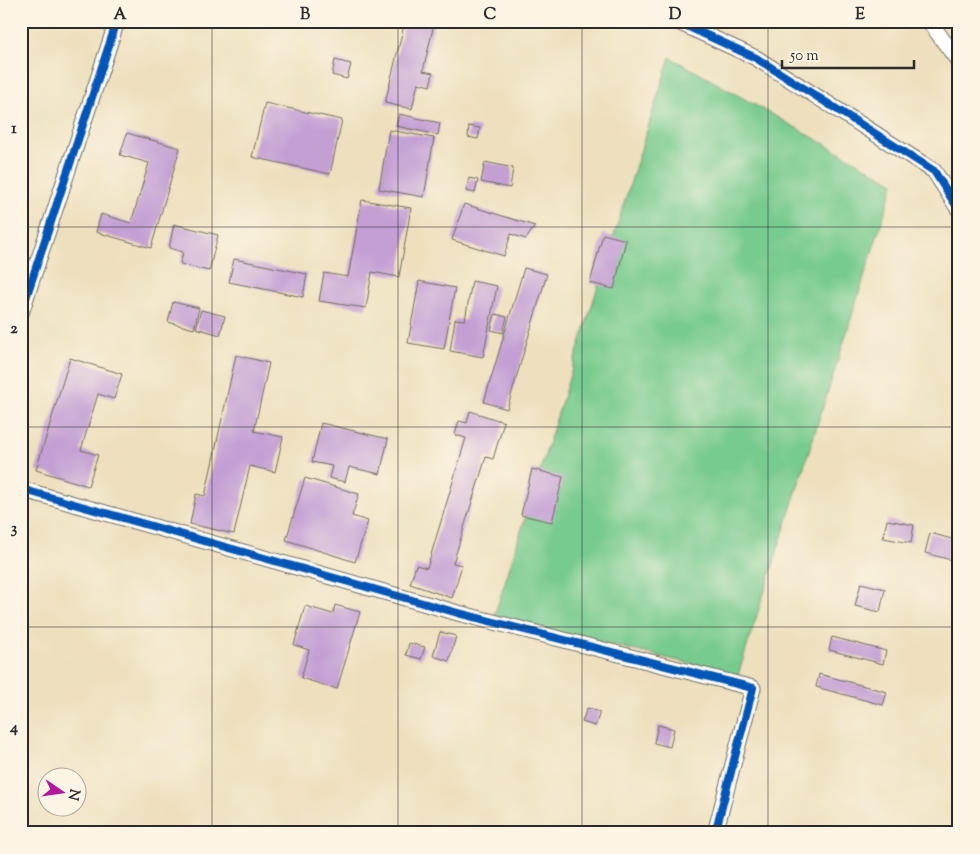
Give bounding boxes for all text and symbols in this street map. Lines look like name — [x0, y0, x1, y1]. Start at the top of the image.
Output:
text: A — [114, 4, 127, 27]
text: B — [300, 4, 310, 27]
text: C — [484, 4, 497, 27]
text: D — [669, 4, 682, 27]
text: E — [855, 4, 865, 27]
scale bar — [782, 38, 915, 70]
text: 50 m — [789, 46, 819, 67]
text: 1 — [11, 118, 17, 141]
text: 2 — [10, 318, 18, 341]
text: 3 — [11, 518, 18, 541]
text: 4 — [9, 717, 18, 740]
north arrow — [38, 766, 88, 816]
text: N — [62, 787, 84, 802]

